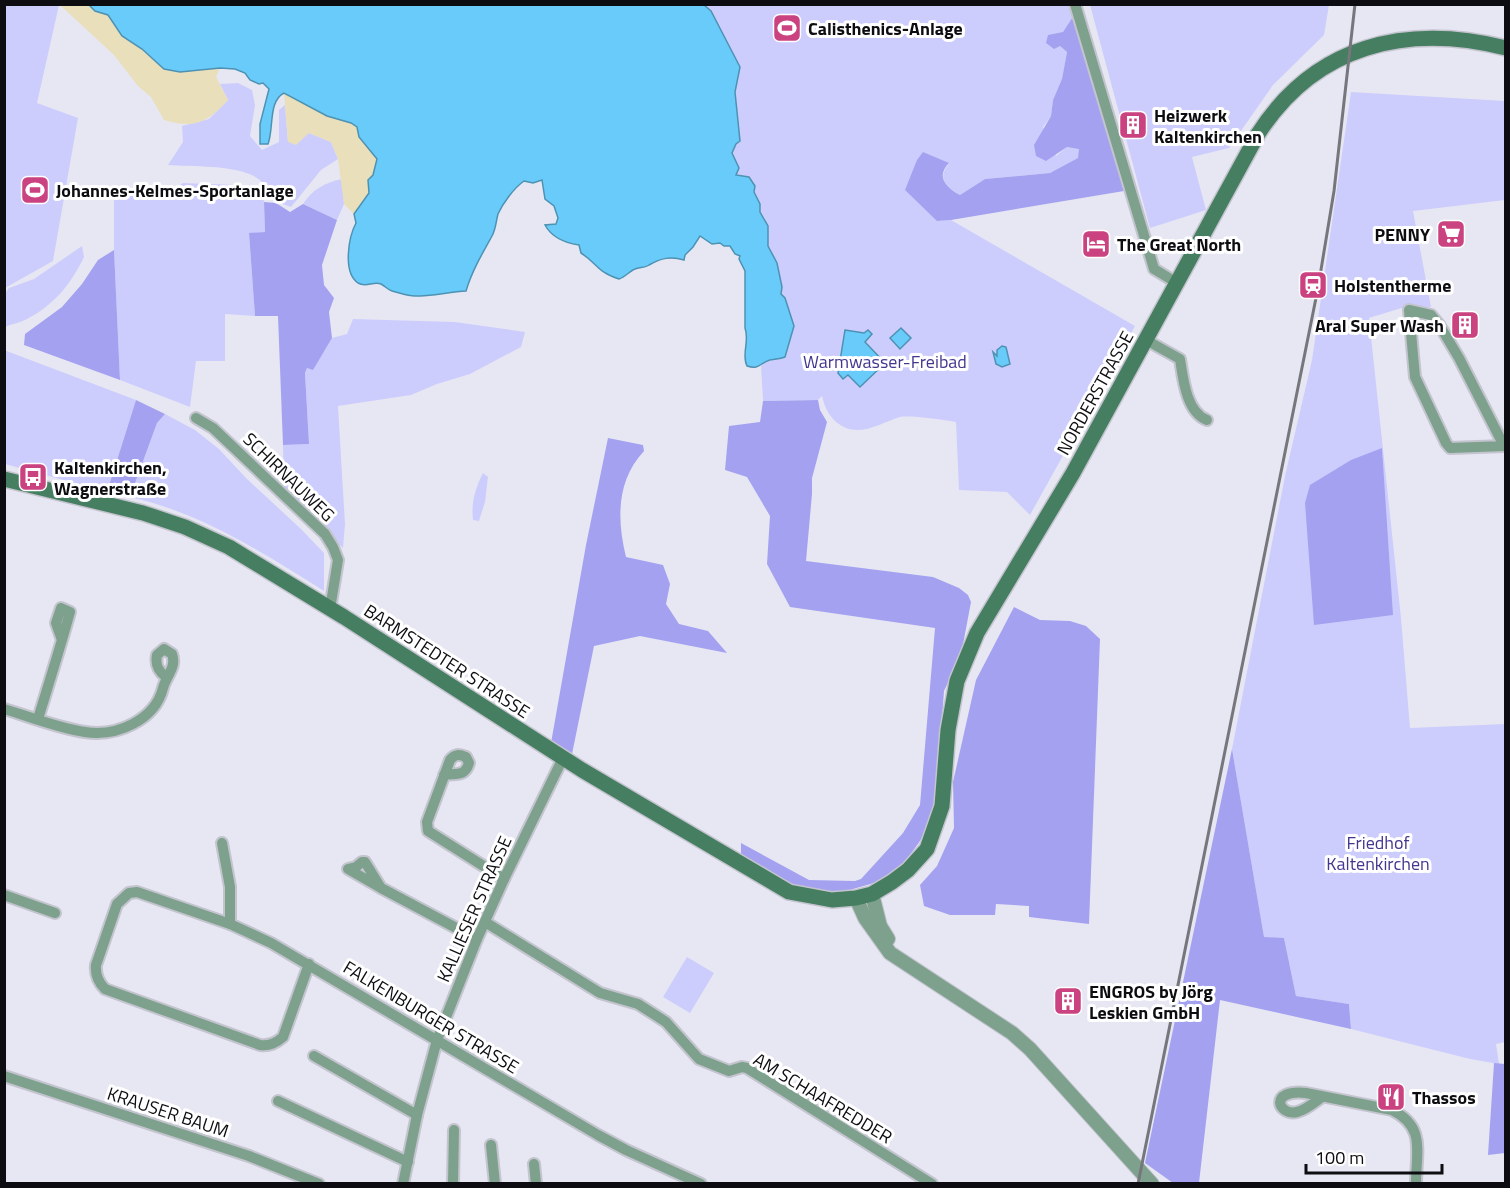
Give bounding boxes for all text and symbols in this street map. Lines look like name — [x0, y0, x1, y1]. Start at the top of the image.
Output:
sports icon: Calisthenics-Anlage — [771, 12, 803, 44]
place label: Calisthenics-Anlage — [808, 15, 963, 42]
place label: Heizwerk Kaltenkirchen — [1154, 102, 1262, 150]
building icon: Heizwerk Kaltenkirchen — [1117, 109, 1149, 141]
sports icon: Johannes-Kelmes-Sportanlage — [19, 174, 51, 206]
place label: Johannes-Kelmes-Sportanlage — [56, 177, 294, 204]
supermarket icon: PENNY — [1435, 218, 1467, 250]
place label: PENNY — [1374, 221, 1431, 248]
hotel icon: The Great North — [1080, 228, 1112, 260]
place label: The Great North — [1117, 231, 1241, 258]
station icon: Holstentherme — [1297, 269, 1329, 301]
place label: Holstentherme — [1334, 272, 1451, 299]
building icon: Aral Super Wash — [1449, 309, 1481, 341]
place label: Aral Super Wash — [1315, 312, 1444, 339]
street label: NORDERSTRASSE — [1050, 326, 1140, 460]
park label: Warmwasser-Freibad — [803, 348, 967, 375]
street label: SCHIRNAUWEG — [237, 426, 341, 528]
place label: Kaltenkirchen, Wagnerstraße — [54, 454, 167, 502]
bus stop icon: Kaltenkirchen, Wagnerstraße — [17, 461, 49, 493]
street label: BARMSTEDTER STRASSE — [359, 597, 535, 725]
park label: Friedhof Kaltenkirchen — [1326, 829, 1430, 877]
street label: KALLIESER STRASSE — [430, 832, 518, 986]
street label: FALKENBURGER STRASSE — [338, 954, 524, 1080]
place label: ENGROS by Jörg Leskien GmbH — [1089, 978, 1213, 1026]
building icon: ENGROS by Jörg Leskien GmbH — [1052, 985, 1084, 1017]
street label: AM SCHAAFREDDER — [748, 1046, 898, 1150]
street label: KRAUSER BAUM — [104, 1080, 232, 1144]
restaurant icon: Thassos — [1375, 1081, 1407, 1113]
place label: Thassos — [1412, 1084, 1476, 1111]
scale bar — [1306, 1137, 1442, 1175]
text: 100 m — [1315, 1144, 1364, 1171]

